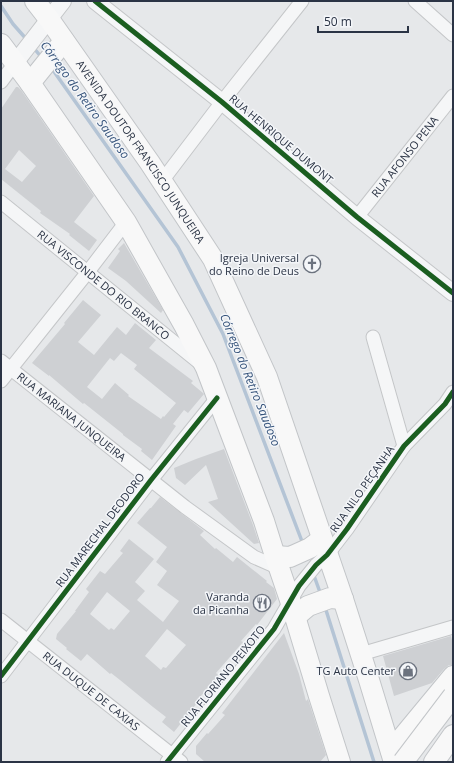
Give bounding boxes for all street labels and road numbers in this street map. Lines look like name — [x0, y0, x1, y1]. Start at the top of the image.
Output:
street label: AVENIDA DOUTOR FRANCISCO JUNQUEIRA — [73, 57, 209, 246]
street label: RUA HENRIQUE DUMONT — [226, 91, 336, 187]
street label: RUA AFONSO PENA — [368, 113, 441, 200]
street label: RUA VISCONDE DO RIO BRANCO — [34, 226, 173, 343]
street label: RUA MARIANA JUNQUEIRA — [14, 369, 130, 465]
street label: RUA NILO PEÇANHA — [326, 442, 397, 535]
street label: RUA MARECHAL DEODORO — [52, 469, 148, 590]
street label: RUA FLORIANO PEIXOTO — [177, 622, 268, 730]
street label: RUA DUQUE DE CAXIAS — [40, 648, 143, 734]

